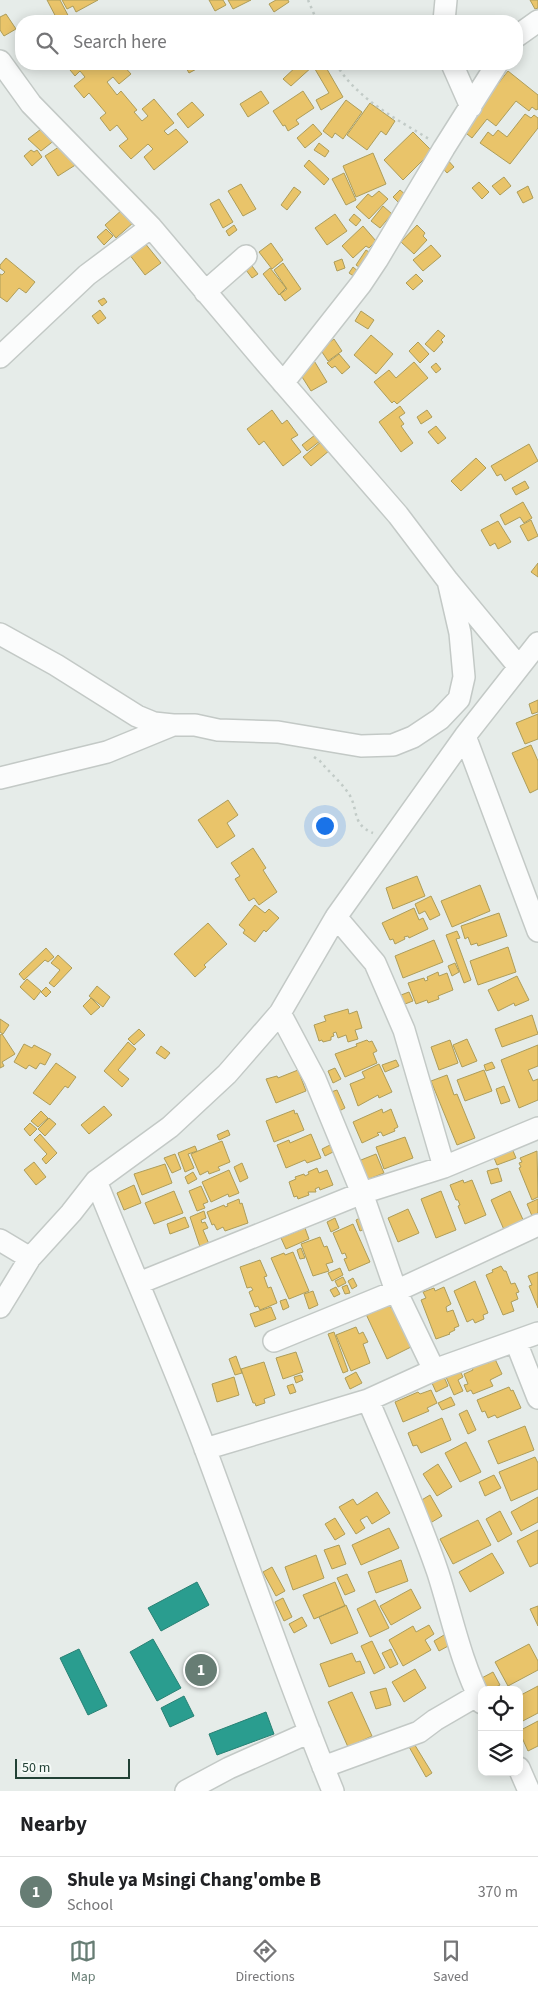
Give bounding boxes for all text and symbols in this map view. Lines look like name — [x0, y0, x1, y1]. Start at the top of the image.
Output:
search box — [15, 15, 523, 70]
icon: search — [33, 29, 61, 57]
text: Search here — [73, 29, 167, 56]
your location — [312, 813, 338, 839]
pin: 1 — [185, 1651, 217, 1689]
map controls — [478, 1686, 523, 1776]
button: locate — [478, 1686, 523, 1731]
button: layers — [478, 1731, 523, 1776]
scale bar — [15, 1756, 130, 1779]
text: 50 m — [22, 1758, 50, 1778]
text: Nearby — [20, 1809, 87, 1839]
text: Shule ya Msingi Chang'ombe B — [67, 1867, 321, 1894]
text: 1 — [32, 1881, 40, 1903]
text: 370 m — [478, 1881, 518, 1903]
text: School — [67, 1894, 113, 1916]
tab: Map — [69, 1937, 97, 1987]
tab: Directions — [235, 1937, 295, 1987]
tab: Saved — [433, 1937, 469, 1987]

